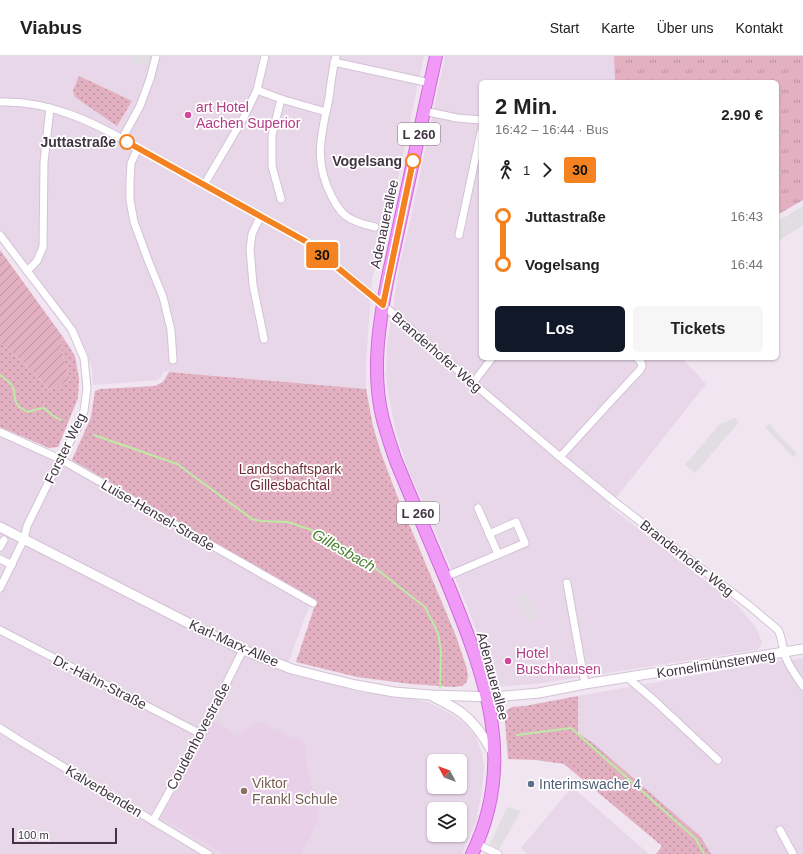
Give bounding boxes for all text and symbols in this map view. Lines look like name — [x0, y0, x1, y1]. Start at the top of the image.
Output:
text: Viabus — [20, 17, 82, 38]
text: Start — [550, 20, 579, 36]
text: Karte — [601, 20, 635, 36]
text: Über uns — [657, 20, 714, 36]
text: Kontakt — [736, 20, 783, 36]
text: 2 Min. — [495, 94, 557, 119]
place label: art Hotel Aachen Superior — [196, 99, 301, 131]
text: 2.90 € — [721, 106, 763, 123]
marker: art Hotel Aachen Superior — [183, 110, 193, 120]
text: 16:42 – 16:44 · Bus — [495, 122, 608, 137]
road number: L 260 — [398, 123, 440, 145]
place label: Juttastraße — [41, 134, 116, 150]
marker: Juttastraße — [119, 134, 135, 150]
place label: Vogelsang — [332, 153, 402, 169]
marker: Vogelsang — [405, 153, 421, 169]
icon: walk — [495, 159, 517, 181]
icon: forward — [536, 159, 558, 181]
text: 30 — [572, 162, 588, 178]
text: 1 — [523, 163, 530, 178]
street label: Adenauerallee — [367, 178, 401, 270]
text: Juttastraße — [525, 208, 606, 225]
text: 16:43 — [730, 209, 763, 224]
line badge: 30 — [304, 242, 340, 268]
text: 30 — [314, 247, 330, 263]
text: Vogelsang — [525, 256, 600, 273]
text: 16:44 — [730, 257, 763, 272]
button: Los — [495, 306, 625, 352]
button: Tickets — [633, 306, 763, 352]
street label: Branderhofer Weg — [389, 309, 485, 395]
street label: Forster Weg — [41, 410, 89, 486]
park label: Landschaftspark Gillesbachtal — [239, 461, 342, 493]
street label: Luise-Hensel-Straße — [98, 476, 218, 554]
road number: L 260 — [397, 502, 439, 524]
street label: Branderhofer Weg — [637, 517, 737, 599]
water label: Gillesbach — [309, 525, 379, 575]
street label: Karl-Marx-Allee — [187, 616, 282, 670]
street label: Adenauerallee — [474, 630, 512, 722]
place label: Hotel Buschhausen — [516, 645, 601, 677]
street label: Kornelimünsterweg — [656, 647, 776, 681]
street label: Dr.-Hahn-Straße — [51, 652, 150, 713]
marker: Hotel Buschhausen — [503, 656, 513, 666]
street label: Coudenhovestraße — [163, 679, 233, 792]
north arrow — [427, 754, 467, 794]
map controls — [427, 754, 467, 842]
street label: Kalverbenden — [63, 762, 145, 820]
place label: Viktor Frankl Schule — [252, 775, 338, 807]
place label: Interimswache 4 — [539, 776, 641, 792]
marker: Interimswache 4 — [526, 779, 536, 789]
marker: Viktor Frankl Schule — [239, 786, 249, 796]
button: layers — [427, 802, 467, 842]
scale bar — [12, 826, 117, 845]
text: 100 m — [18, 829, 49, 841]

